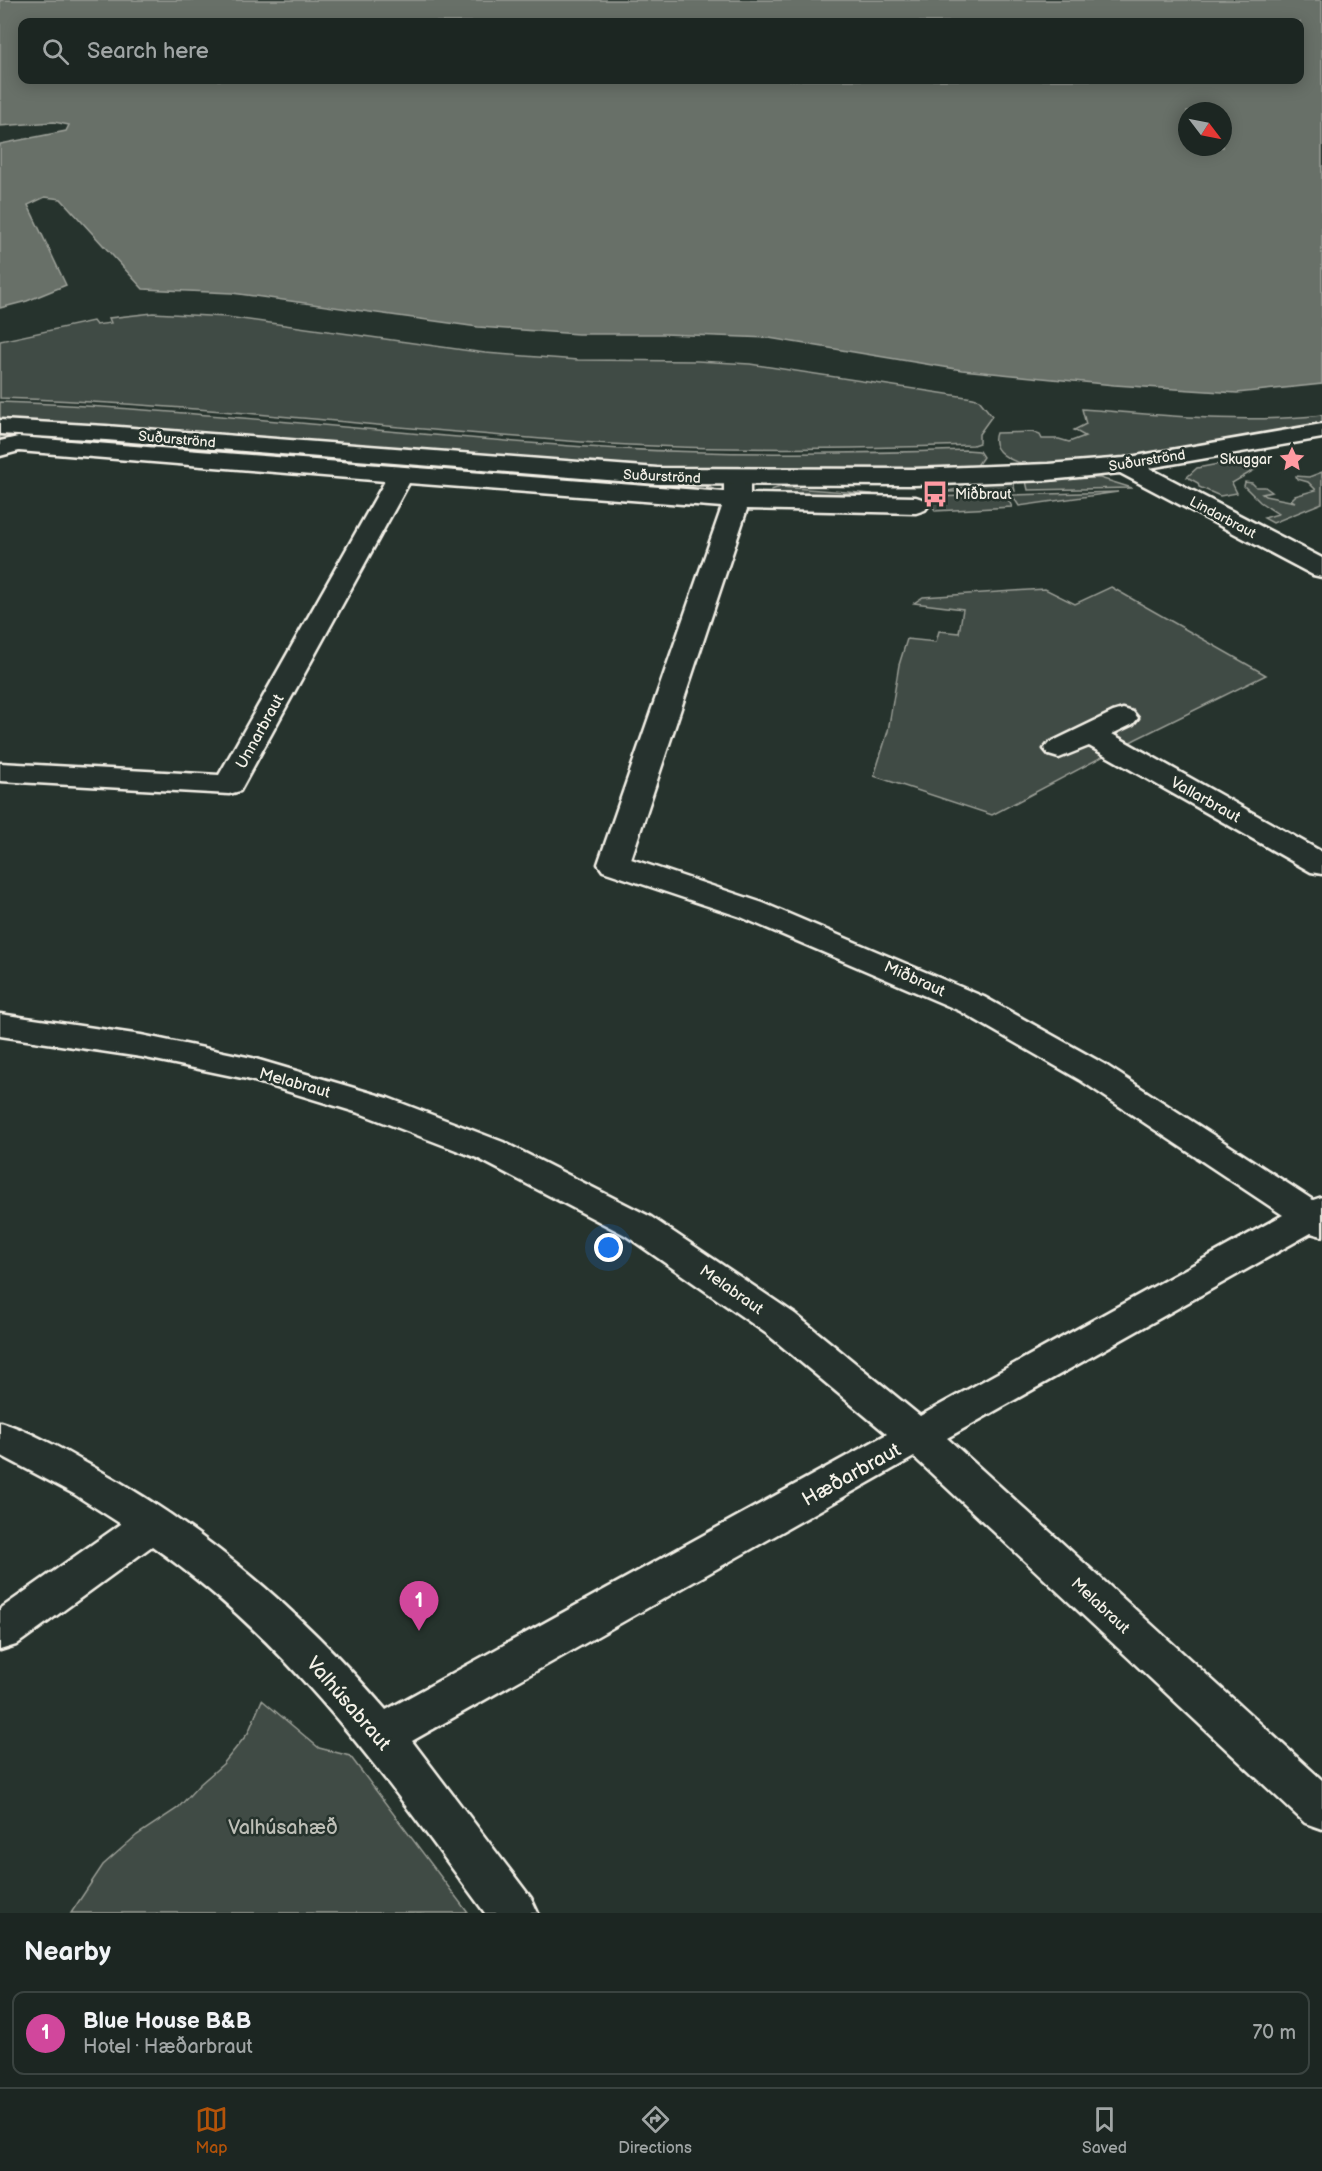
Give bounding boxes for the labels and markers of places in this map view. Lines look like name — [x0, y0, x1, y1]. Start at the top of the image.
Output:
place icon: Skuggar — [1277, 444, 1307, 474]
place label: Skuggar — [1220, 451, 1273, 468]
bus stop icon: Miðbraut — [920, 479, 950, 509]
place label: Miðbraut — [955, 486, 1012, 503]
pin: 1 — [400, 1582, 438, 1631]

